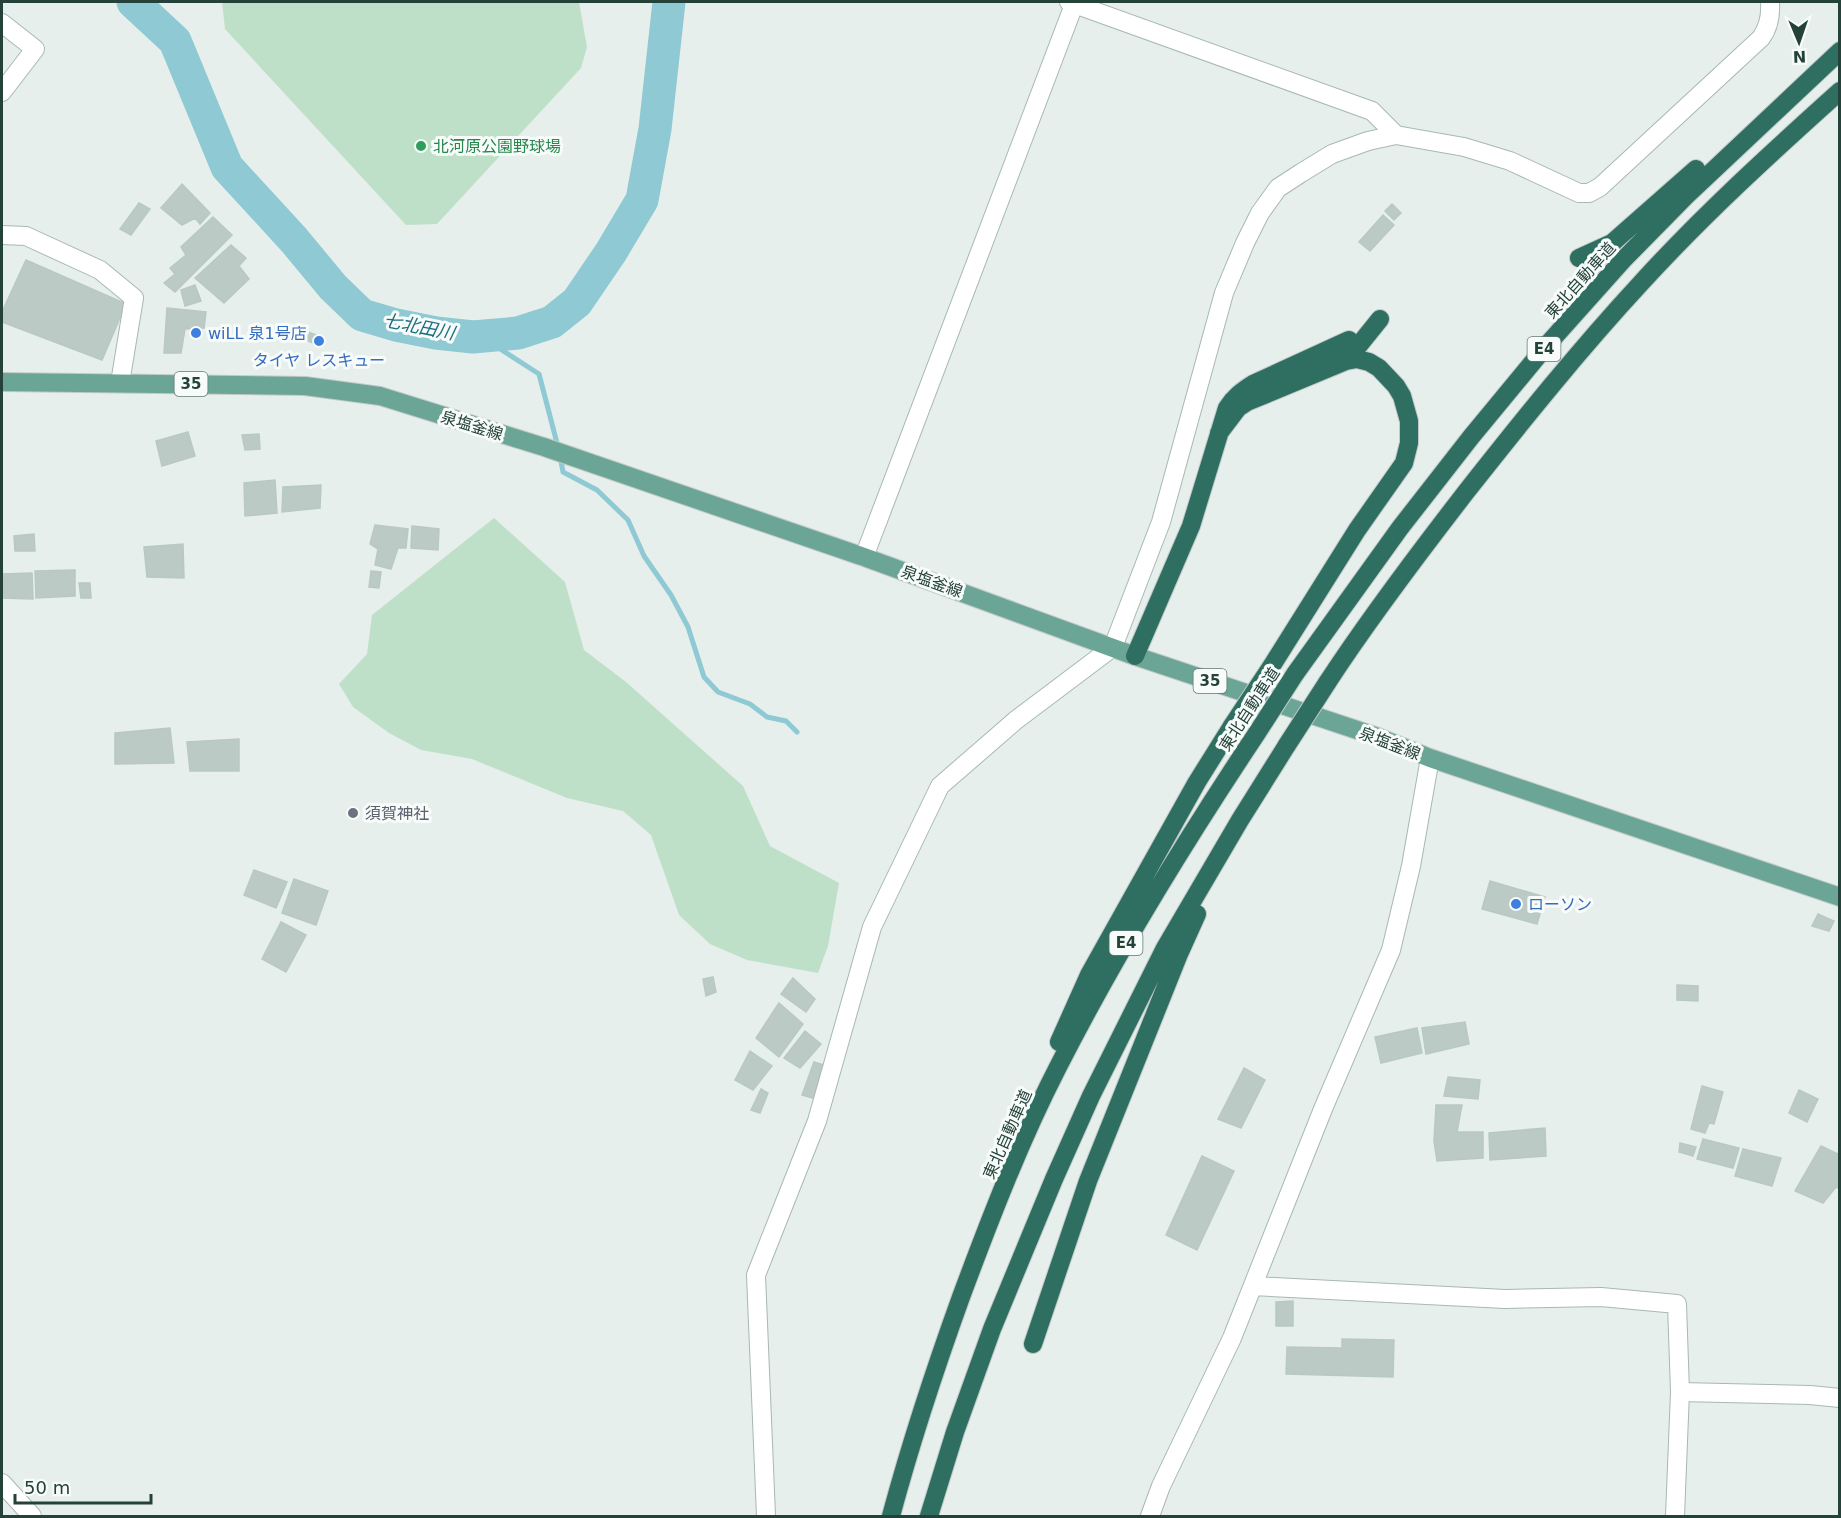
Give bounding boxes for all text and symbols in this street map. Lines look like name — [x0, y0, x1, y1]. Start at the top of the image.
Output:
north arrow — [1769, 12, 1829, 72]
text: N — [1792, 47, 1807, 66]
place label: 北河原公園野球場 — [433, 137, 561, 156]
marker: 北河原公園野球場 — [414, 139, 428, 153]
street label: 東北自動車道 — [1541, 238, 1620, 322]
water label: 七北田川 — [382, 309, 458, 344]
place label: wiLL 泉1号店 — [208, 324, 307, 343]
marker: wiLL 泉1号店 — [189, 326, 203, 340]
marker: タイヤ レスキュー — [312, 334, 326, 348]
road number: E4 — [1528, 337, 1560, 361]
place label: タイヤ レスキュー — [253, 351, 385, 370]
road number: 35 — [174, 372, 207, 396]
street label: 泉塩釜線 — [438, 407, 505, 444]
street label: 泉塩釜線 — [899, 562, 965, 601]
street label: 東北自動車道 — [1215, 664, 1284, 755]
road number: 35 — [1194, 669, 1226, 693]
street label: 泉塩釜線 — [1357, 723, 1423, 764]
place label: 須賀神社 — [365, 804, 429, 823]
marker: 須賀神社 — [346, 806, 360, 820]
place label: ローソン — [1528, 895, 1592, 914]
marker: ローソン — [1509, 897, 1523, 911]
road number: E4 — [1110, 931, 1142, 955]
street label: 東北自動車道 — [979, 1086, 1036, 1182]
scale bar — [15, 1467, 152, 1505]
text: 50 m — [24, 1477, 70, 1498]

